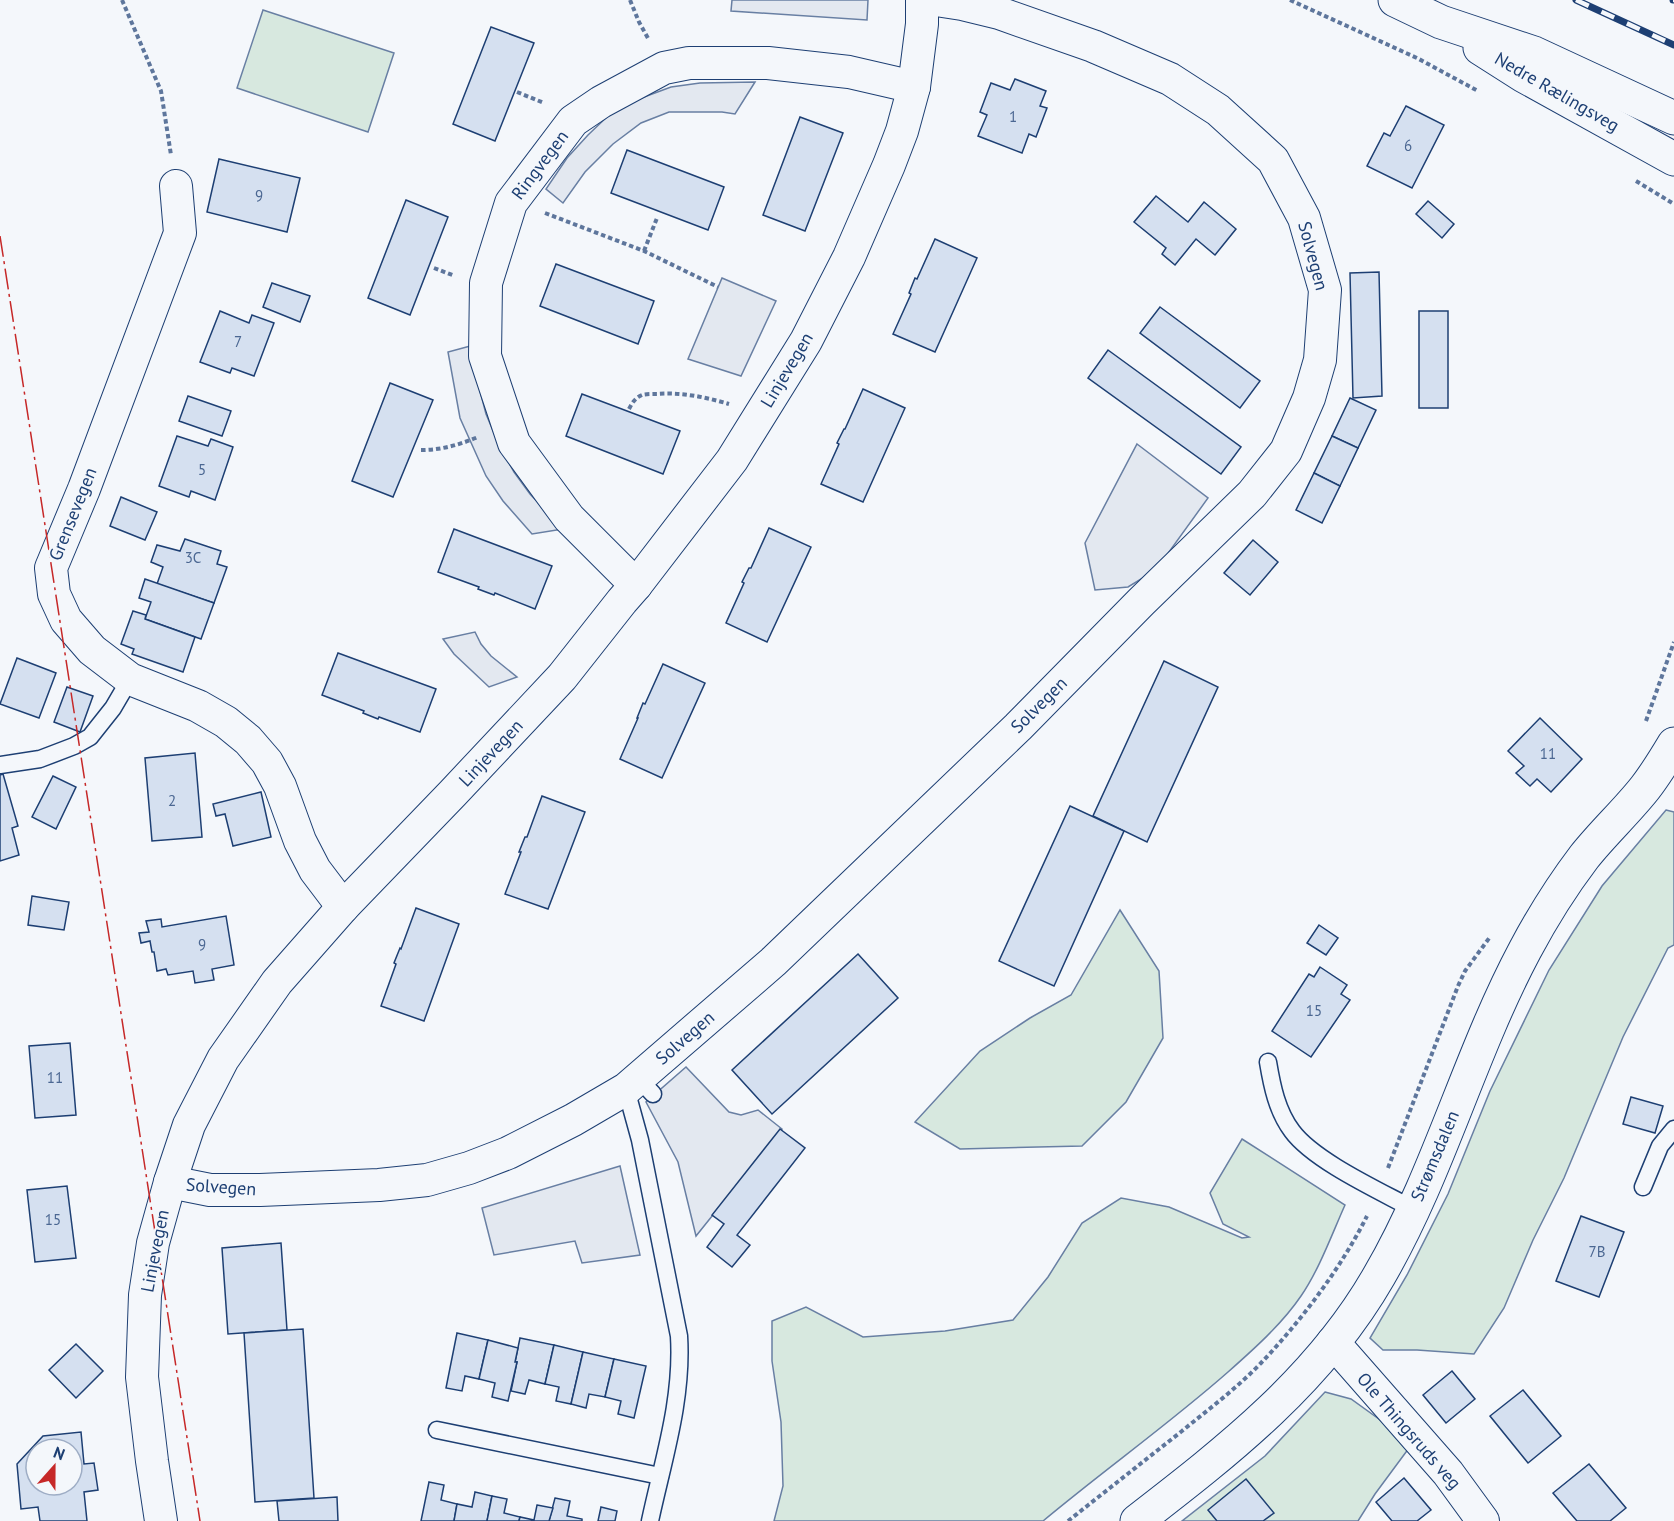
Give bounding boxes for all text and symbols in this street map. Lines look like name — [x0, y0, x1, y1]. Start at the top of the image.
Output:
street label: Nedre Rælingsveg — [1491, 47, 1624, 137]
house number: 1 — [1009, 107, 1017, 126]
street label: Ringvegen — [506, 125, 573, 204]
house number: 6 — [1404, 136, 1412, 155]
house number: 9 — [255, 186, 263, 205]
street label: Solvegen — [1293, 219, 1334, 293]
street label: Linjevegen — [755, 328, 818, 412]
house number: 7 — [234, 332, 242, 351]
house number: 5 — [198, 460, 206, 479]
street label: Grensevegen — [43, 464, 102, 564]
house number: 3C — [185, 548, 201, 567]
street label: Solvegen — [1006, 672, 1072, 738]
street label: Linjevegen — [454, 714, 528, 791]
house number: 11 — [1540, 744, 1556, 763]
house number: 2 — [168, 791, 176, 810]
house number: 9 — [198, 935, 206, 954]
house number: 15 — [1306, 1001, 1322, 1020]
street label: Solvegen — [651, 1006, 719, 1069]
house number: 11 — [47, 1068, 63, 1087]
street label: Strømsdalen — [1405, 1107, 1464, 1205]
street label: Solvegen — [185, 1173, 257, 1200]
street label: Linjevegen — [135, 1208, 174, 1294]
house number: 15 — [45, 1210, 61, 1229]
house number: 7B — [1589, 1242, 1605, 1261]
street label: Ole Thingsruds veg — [1352, 1367, 1466, 1494]
north arrow — [24, 1437, 84, 1497]
text: N — [51, 1442, 68, 1464]

